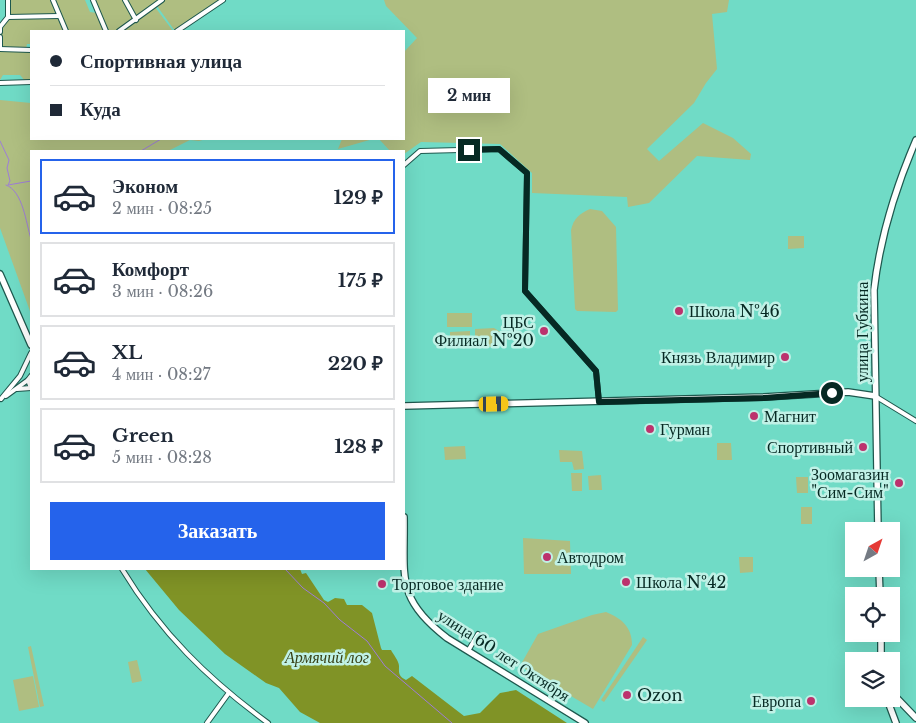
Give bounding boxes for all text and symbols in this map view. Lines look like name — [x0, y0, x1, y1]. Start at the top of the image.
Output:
text: Спортивная улица — [80, 50, 242, 73]
callout: 2 мин — [428, 78, 510, 112]
text: 2 мин — [447, 85, 491, 105]
text: Куда — [80, 98, 121, 121]
route end — [458, 139, 480, 161]
icon: car — [52, 174, 97, 219]
text: Эконом — [112, 175, 178, 198]
text: 129 ₽ — [333, 186, 383, 209]
text: 2 мин · 08:25 — [112, 198, 212, 218]
icon: car — [52, 257, 97, 302]
text: Комфорт — [112, 258, 189, 281]
text: 175 ₽ — [338, 269, 383, 292]
text: 3 мин · 08:26 — [112, 281, 213, 301]
street label: улица Губкина — [852, 282, 872, 382]
place label: Школа №46 — [689, 301, 780, 321]
marker: Школа №46 — [673, 305, 685, 317]
place label: ЦБС Филиал №20 — [435, 312, 534, 350]
marker: ЦБС Филиал №20 — [538, 325, 550, 337]
icon: car — [52, 340, 97, 385]
text: XL — [112, 341, 142, 364]
place label: Князь Владимир — [661, 347, 775, 367]
marker: Князь Владимир — [779, 351, 791, 363]
text: 220 ₽ — [328, 352, 383, 375]
text: 4 мин · 08:27 — [112, 364, 211, 384]
route start — [821, 382, 843, 404]
car — [478, 396, 509, 412]
place label: Магнит — [764, 406, 816, 426]
marker: Магнит — [748, 410, 760, 422]
place label: Гурман — [660, 419, 711, 439]
icon: car — [52, 423, 97, 468]
marker: Гурман — [644, 423, 656, 435]
text: Green — [112, 424, 174, 447]
text: 128 ₽ — [334, 435, 383, 458]
place label: Спортивный — [767, 437, 853, 457]
marker: Спортивный — [857, 441, 869, 453]
text: 5 мин · 08:28 — [112, 447, 212, 467]
place label: Зоомагазин "Сим-Сим" — [811, 464, 889, 502]
marker: Зоомагазин "Сим-Сим" — [893, 477, 905, 489]
button: Заказать — [50, 502, 385, 560]
north arrow — [845, 522, 900, 578]
map controls — [845, 522, 900, 707]
place label: Автодром — [557, 547, 624, 567]
marker: Автодром — [541, 551, 553, 563]
place label: Школа №42 — [636, 572, 726, 592]
place label: Торговое здание — [392, 574, 504, 594]
marker: Школа №42 — [620, 576, 632, 588]
marker: Торговое здание — [376, 578, 388, 590]
button: locate — [845, 587, 900, 642]
street label: улица 60 лет Октября — [434, 605, 574, 706]
park label: Армячий лог — [284, 647, 369, 667]
button: layers — [845, 652, 900, 707]
place label: Ozon — [637, 685, 682, 705]
marker: Ozon — [621, 689, 633, 701]
place label: Европа — [752, 691, 801, 711]
marker: Европа — [805, 695, 817, 707]

